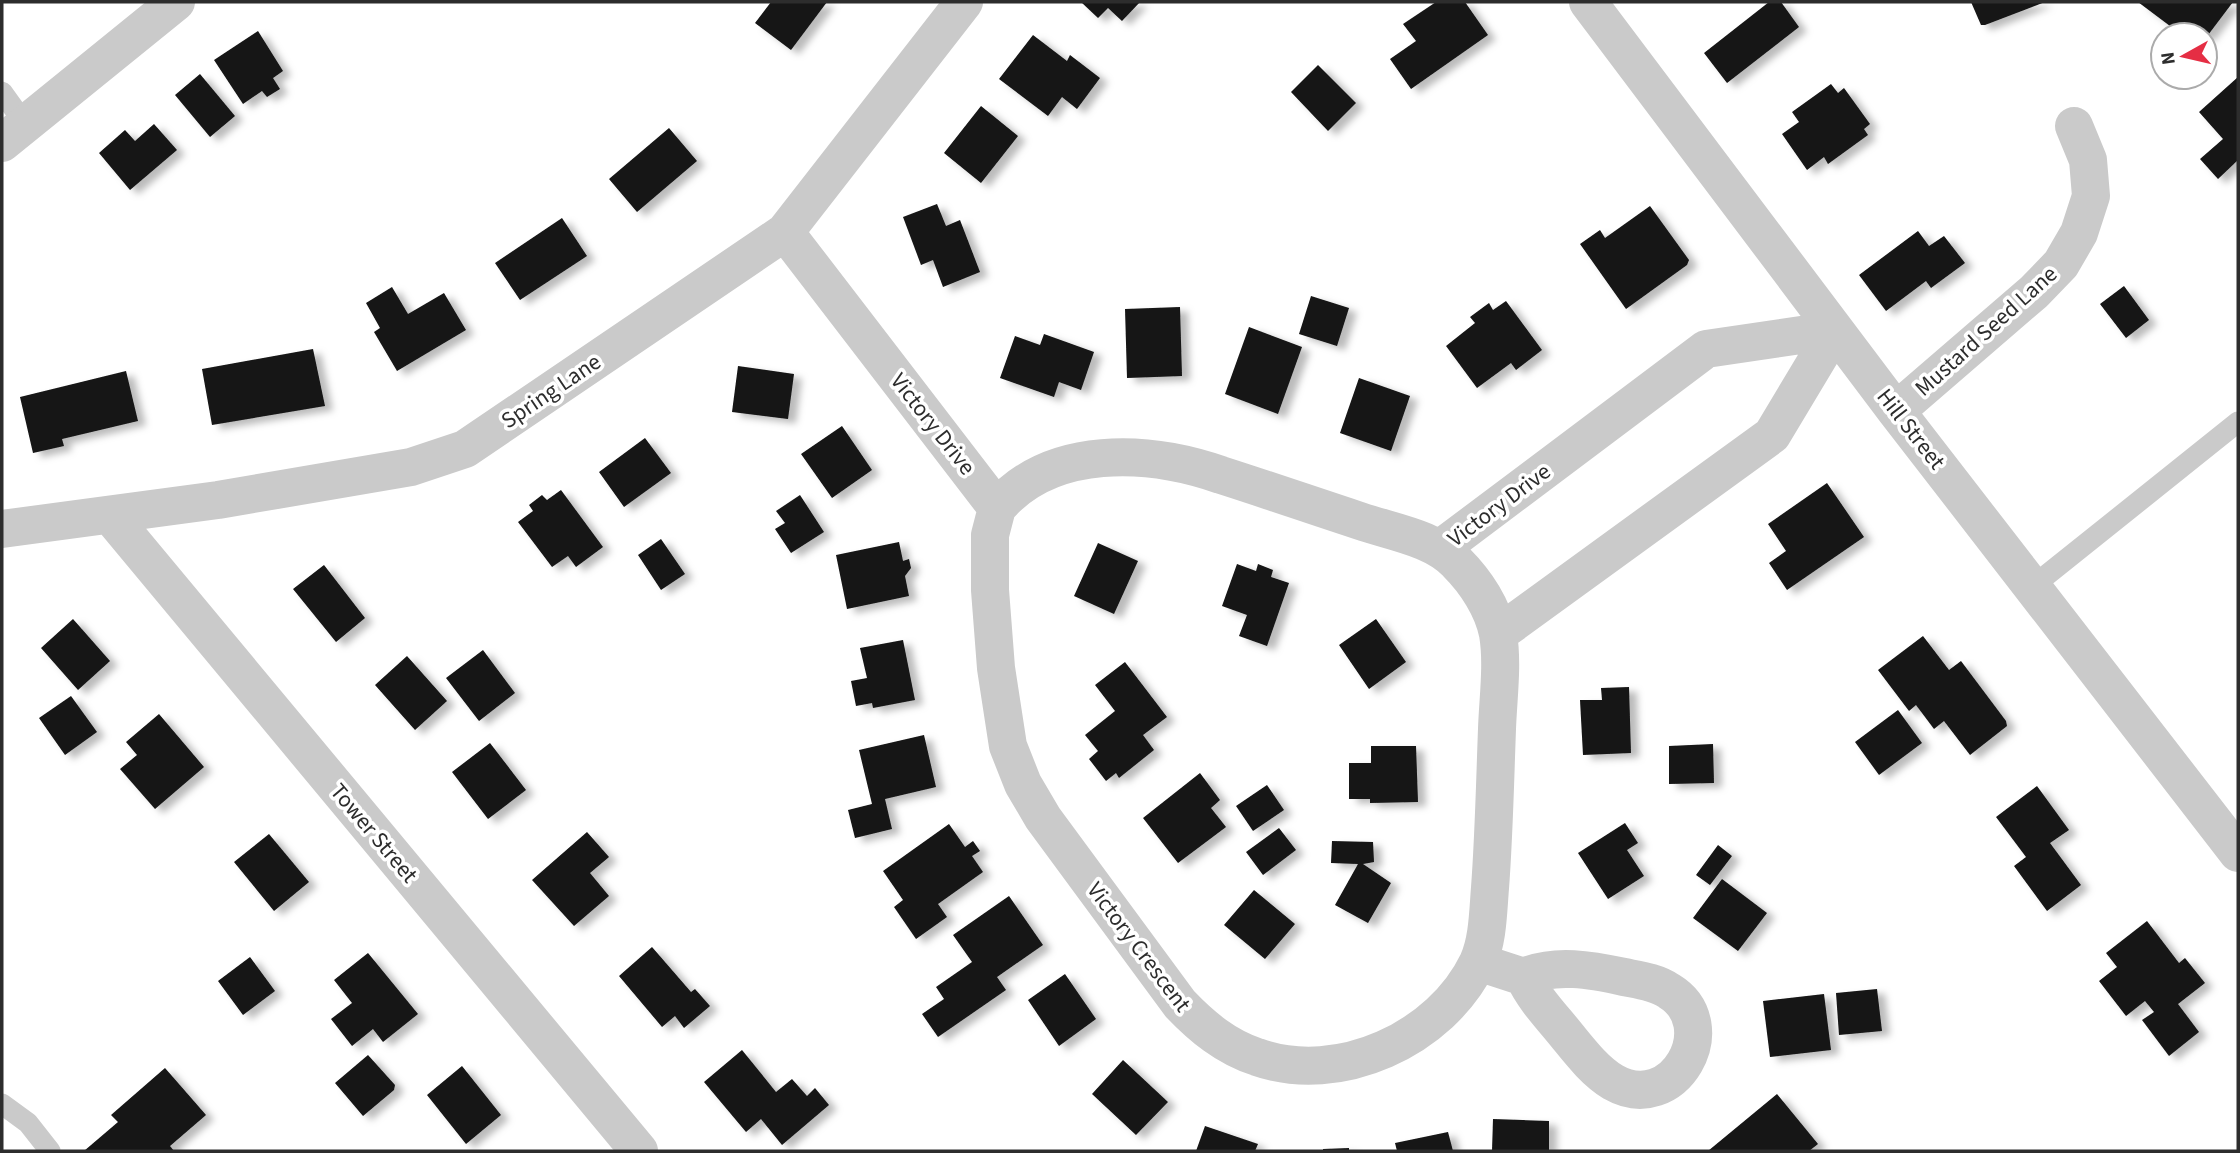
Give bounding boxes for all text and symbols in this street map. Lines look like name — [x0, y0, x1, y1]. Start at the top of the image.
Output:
north arrow — [2149, 21, 2219, 91]
text: N — [2154, 50, 2183, 66]
street label: Mustard Seed Lane — [1907, 258, 2065, 404]
street label: Spring Lane — [494, 345, 608, 437]
street label: Victory Drive — [883, 366, 983, 482]
street label: Hill Street — [1869, 382, 1953, 477]
street label: Victory Drive — [1441, 455, 1557, 555]
street label: Tower Street — [322, 776, 426, 890]
street label: Victory Crescent — [1079, 875, 1199, 1019]

